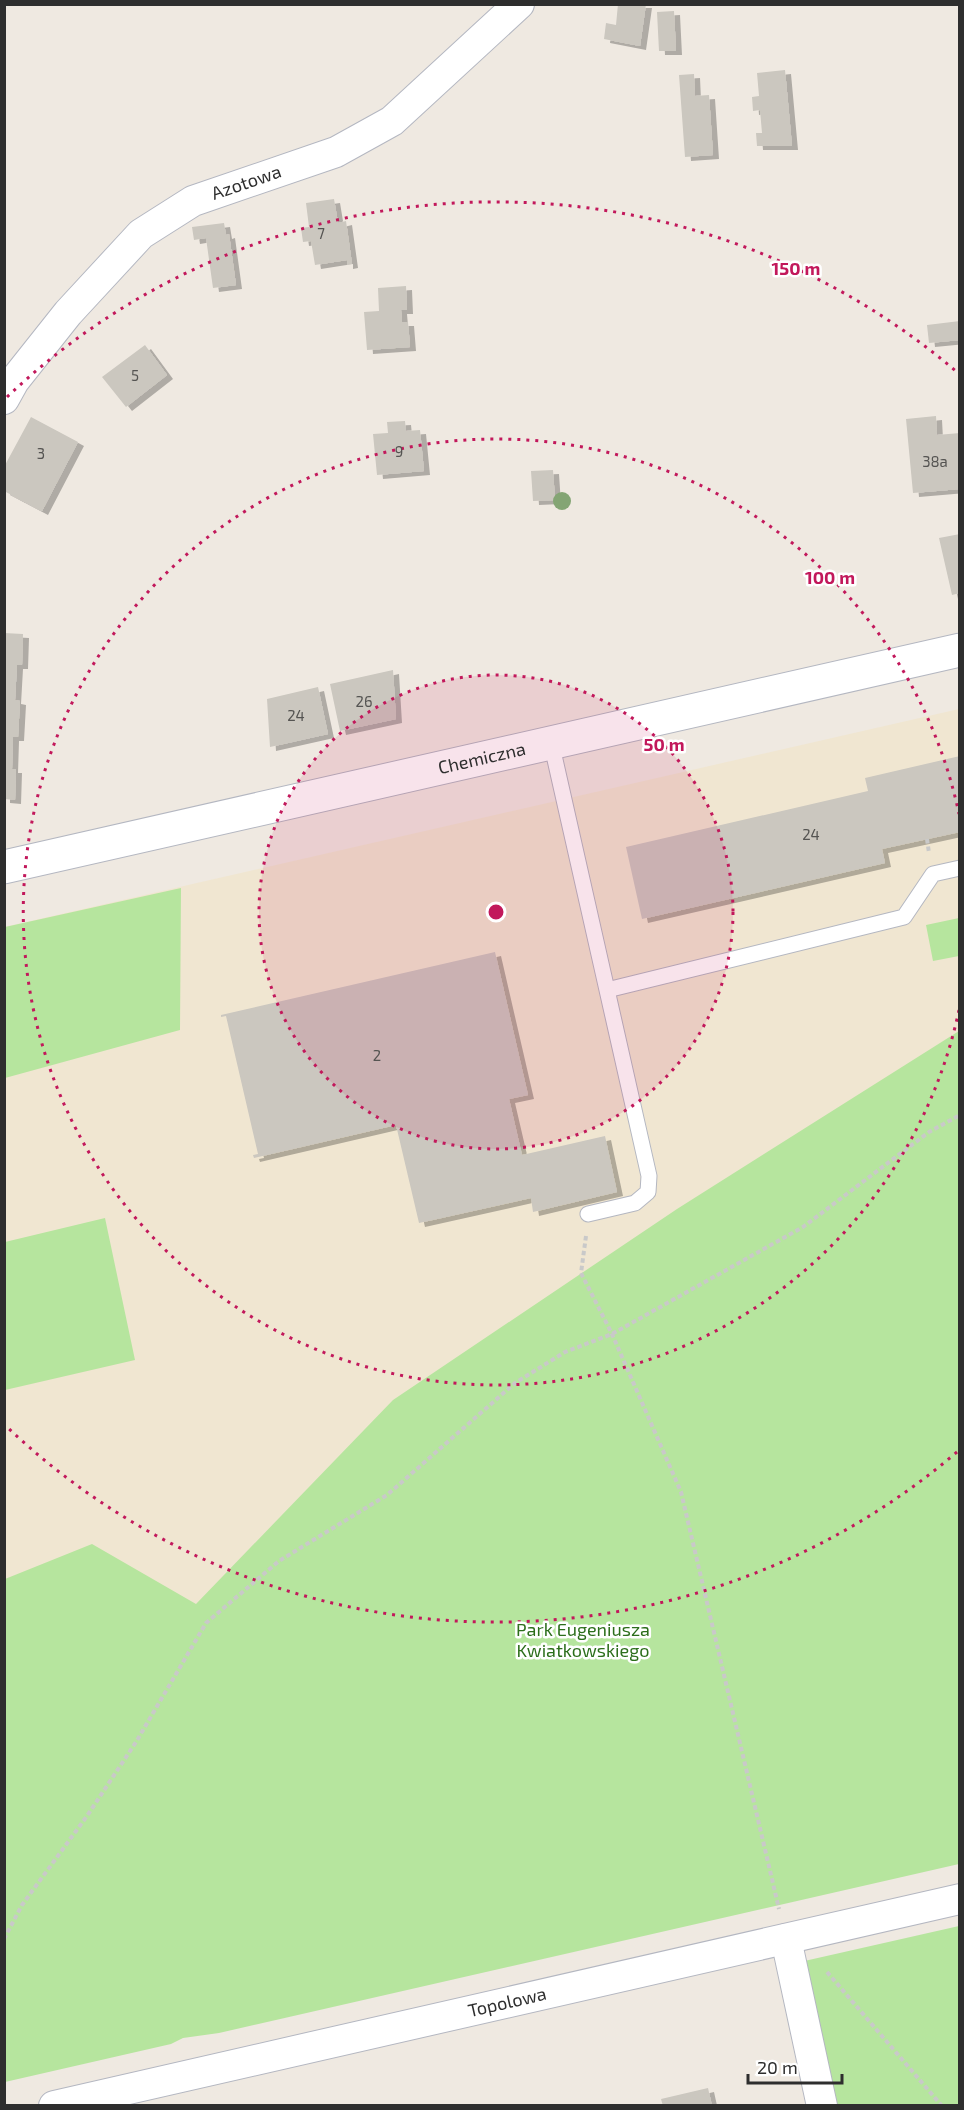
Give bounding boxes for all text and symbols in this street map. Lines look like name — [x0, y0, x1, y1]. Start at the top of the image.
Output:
street label: Azotowa — [208, 160, 284, 204]
house number: 7 — [317, 224, 325, 242]
text: 150 m — [772, 257, 820, 279]
house number: 5 — [131, 366, 139, 384]
house number: 9 — [395, 442, 403, 460]
house number: 3 — [37, 444, 45, 462]
house number: 38a — [922, 452, 948, 470]
text: 100 m — [805, 566, 855, 588]
house number: 26 — [355, 692, 373, 710]
house number: 24 — [287, 706, 305, 724]
text: 50 m — [643, 733, 685, 755]
street label: Chemiczna — [436, 737, 527, 778]
house number: 24 — [802, 825, 820, 843]
centre of rings — [486, 902, 506, 922]
house number: 2 — [373, 1046, 381, 1064]
park label: Park Eugeniusza Kwiatkowskiego — [516, 1618, 650, 1661]
street label: Topolowa — [466, 1982, 548, 2021]
scale bar — [748, 2047, 842, 2085]
text: 20 m — [757, 2056, 798, 2078]

